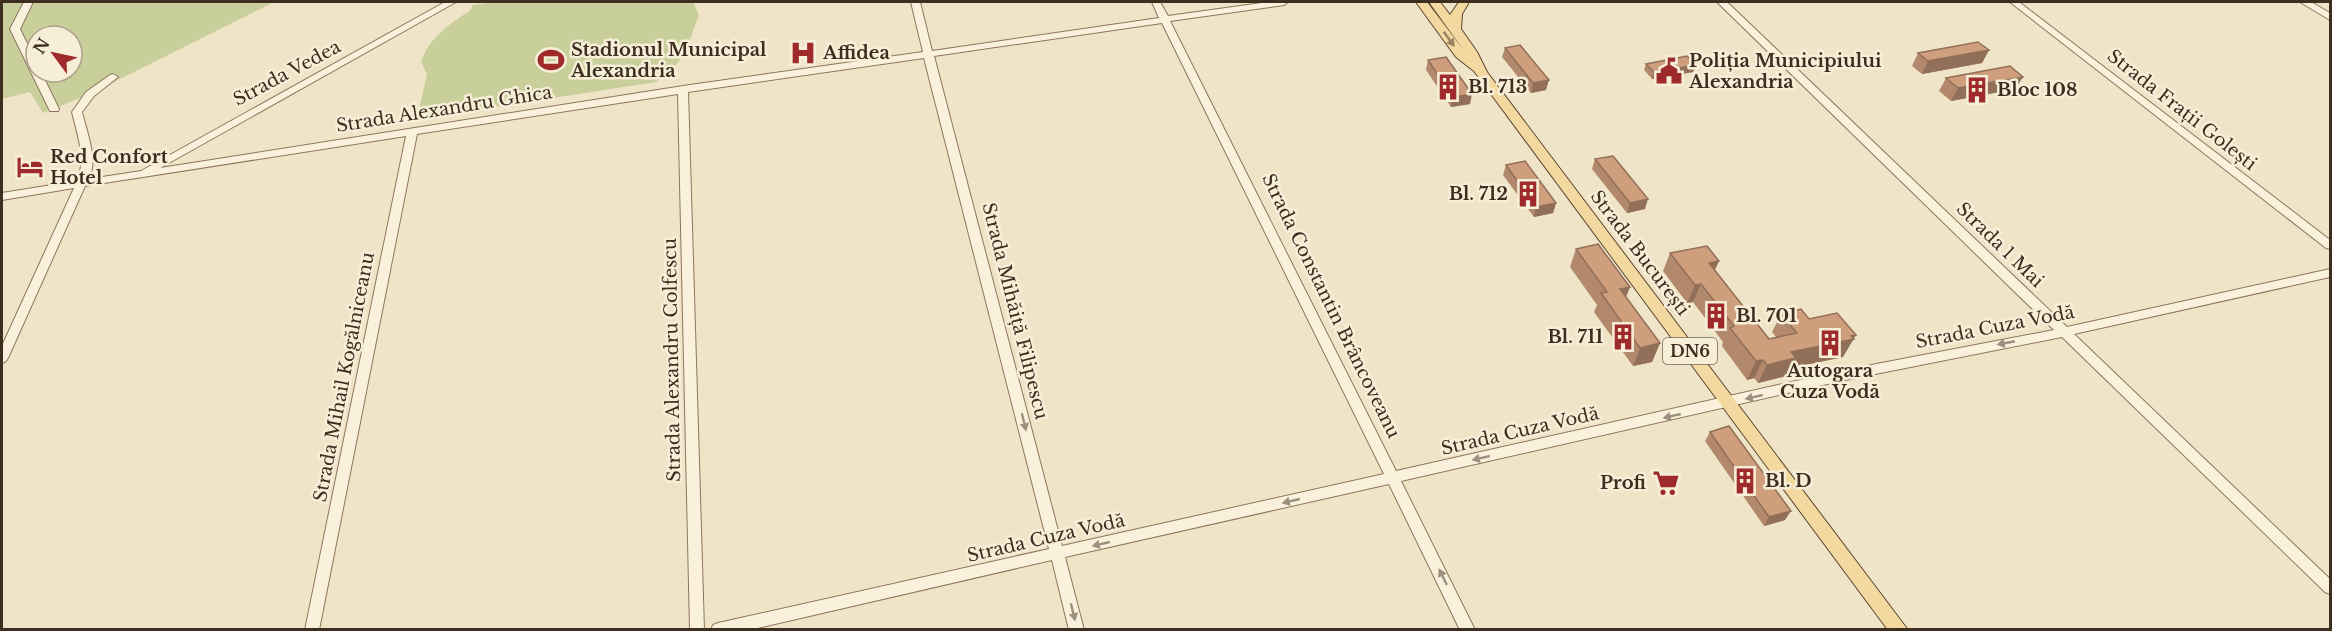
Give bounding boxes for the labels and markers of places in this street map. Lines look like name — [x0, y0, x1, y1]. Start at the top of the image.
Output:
hospital icon: Affidea — [788, 38, 818, 68]
place label: Stadionul Municipal Alexandria — [570, 39, 767, 82]
place label: Affidea — [822, 42, 890, 64]
sports icon: Stadionul Municipal Alexandria — [536, 45, 566, 75]
place label: Poliția Municipiului Alexandria — [1688, 50, 1882, 93]
public building icon: Poliția Municipiului Alexandria — [1654, 56, 1684, 86]
building icon: Bl. 713 — [1433, 72, 1463, 102]
building icon: Bloc 108 — [1962, 75, 1992, 105]
place label: Bl. 713 — [1468, 76, 1527, 98]
place label: Bloc 108 — [1997, 79, 2077, 101]
place label: Red Confort Hotel — [50, 146, 168, 189]
hotel icon: Red Confort Hotel — [15, 152, 45, 182]
building icon: Bl. 712 — [1513, 179, 1543, 209]
place label: Bl. 712 — [1449, 183, 1508, 205]
building icon: Bl. 701 — [1701, 301, 1731, 331]
place label: Bl. 701 — [1736, 305, 1797, 327]
building icon: Bl. 711 — [1608, 322, 1638, 352]
place label: Bl. 711 — [1548, 326, 1603, 348]
building icon: Autogara Cuza Vodă — [1815, 328, 1845, 358]
place label: Autogara Cuza Vodă — [1780, 360, 1881, 403]
building icon: Bl. D — [1730, 466, 1760, 496]
supermarket icon: Profi — [1651, 468, 1681, 498]
place label: Bl. D — [1765, 470, 1812, 492]
place label: Profi — [1600, 472, 1647, 494]

